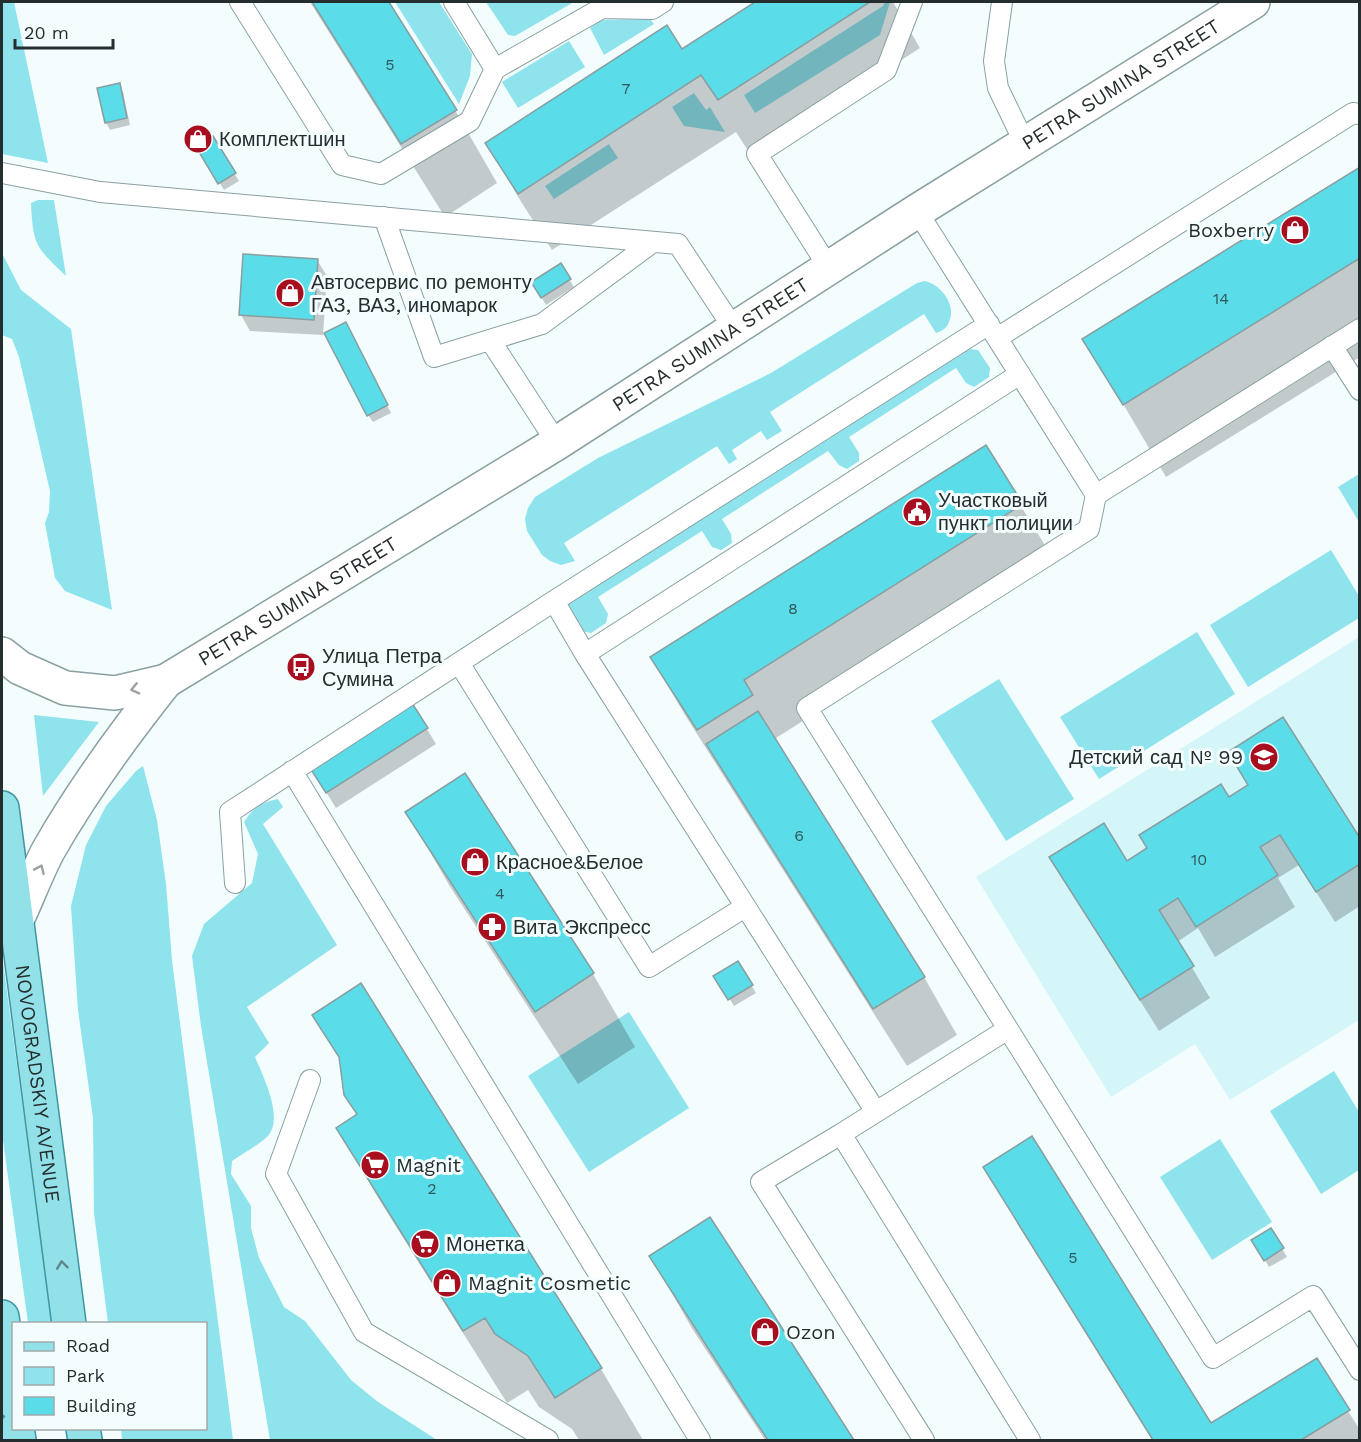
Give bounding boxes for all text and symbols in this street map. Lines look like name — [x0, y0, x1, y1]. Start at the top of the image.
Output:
scale bar — [15, 12, 112, 50]
street label: PETRA SUMINA STREET — [1017, 14, 1224, 155]
text: 20 m — [24, 22, 69, 43]
house number: 5 — [385, 55, 395, 74]
house number: 7 — [622, 79, 631, 98]
shop icon: Комплектшин — [182, 123, 214, 155]
place label: Комплектшин — [219, 127, 346, 151]
shop icon: Boxberry — [1279, 214, 1311, 246]
place label: Boxberry — [1188, 218, 1275, 242]
place label: Автосервис по ремонту ГАЗ, ВАЗ, иномарок — [311, 270, 532, 317]
street label: PETRA SUMINA STREET — [608, 272, 813, 416]
shop icon: Автосервис по ремонту ГАЗ, ВАЗ, иномарок — [274, 277, 306, 309]
house number: 14 — [1213, 289, 1229, 308]
place label: Участковый пункт полиции — [938, 488, 1073, 535]
public building icon: Участковый пункт полиции — [901, 496, 933, 528]
street label: PETRA SUMINA STREET — [194, 531, 402, 671]
house number: 8 — [788, 599, 798, 618]
place label: Улица Петра Сумина — [322, 644, 443, 691]
bus stop icon: Улица Петра Сумина — [285, 651, 317, 683]
one-way arrow — [130, 681, 140, 694]
school or university icon: Детский сад № 99 — [1248, 741, 1280, 773]
place label: Детский сад № 99 — [1069, 745, 1243, 769]
house number: 6 — [794, 826, 804, 845]
shop icon: Красное&Белое — [459, 846, 491, 878]
place label: Красное&Белое — [496, 850, 643, 874]
house number: 10 — [1191, 850, 1207, 869]
one-way arrow — [33, 864, 45, 875]
house number: 4 — [495, 884, 505, 903]
pharmacy icon: Вита Экспресс — [476, 911, 508, 943]
place label: Вита Экспресс — [513, 915, 651, 939]
street label: NOVOGRADSKIY AVENUE — [10, 963, 65, 1204]
supermarket icon: Magnit — [359, 1149, 391, 1181]
place label: Magnit — [396, 1153, 462, 1177]
house number: 2 — [427, 1179, 437, 1198]
supermarket icon: Монетка — [409, 1228, 441, 1260]
place label: Монетка — [446, 1232, 526, 1256]
house number: 5 — [1068, 1248, 1078, 1267]
one-way arrow — [56, 1261, 68, 1270]
shop icon: Magnit Cosmetic — [431, 1267, 463, 1299]
place label: Magnit Cosmetic — [468, 1271, 631, 1295]
shop icon: Ozon — [749, 1316, 781, 1348]
place label: Ozon — [786, 1320, 836, 1344]
legend — [12, 1322, 207, 1430]
text: Road — [66, 1335, 110, 1356]
text: Park — [66, 1365, 105, 1386]
text: Building — [66, 1395, 136, 1416]

